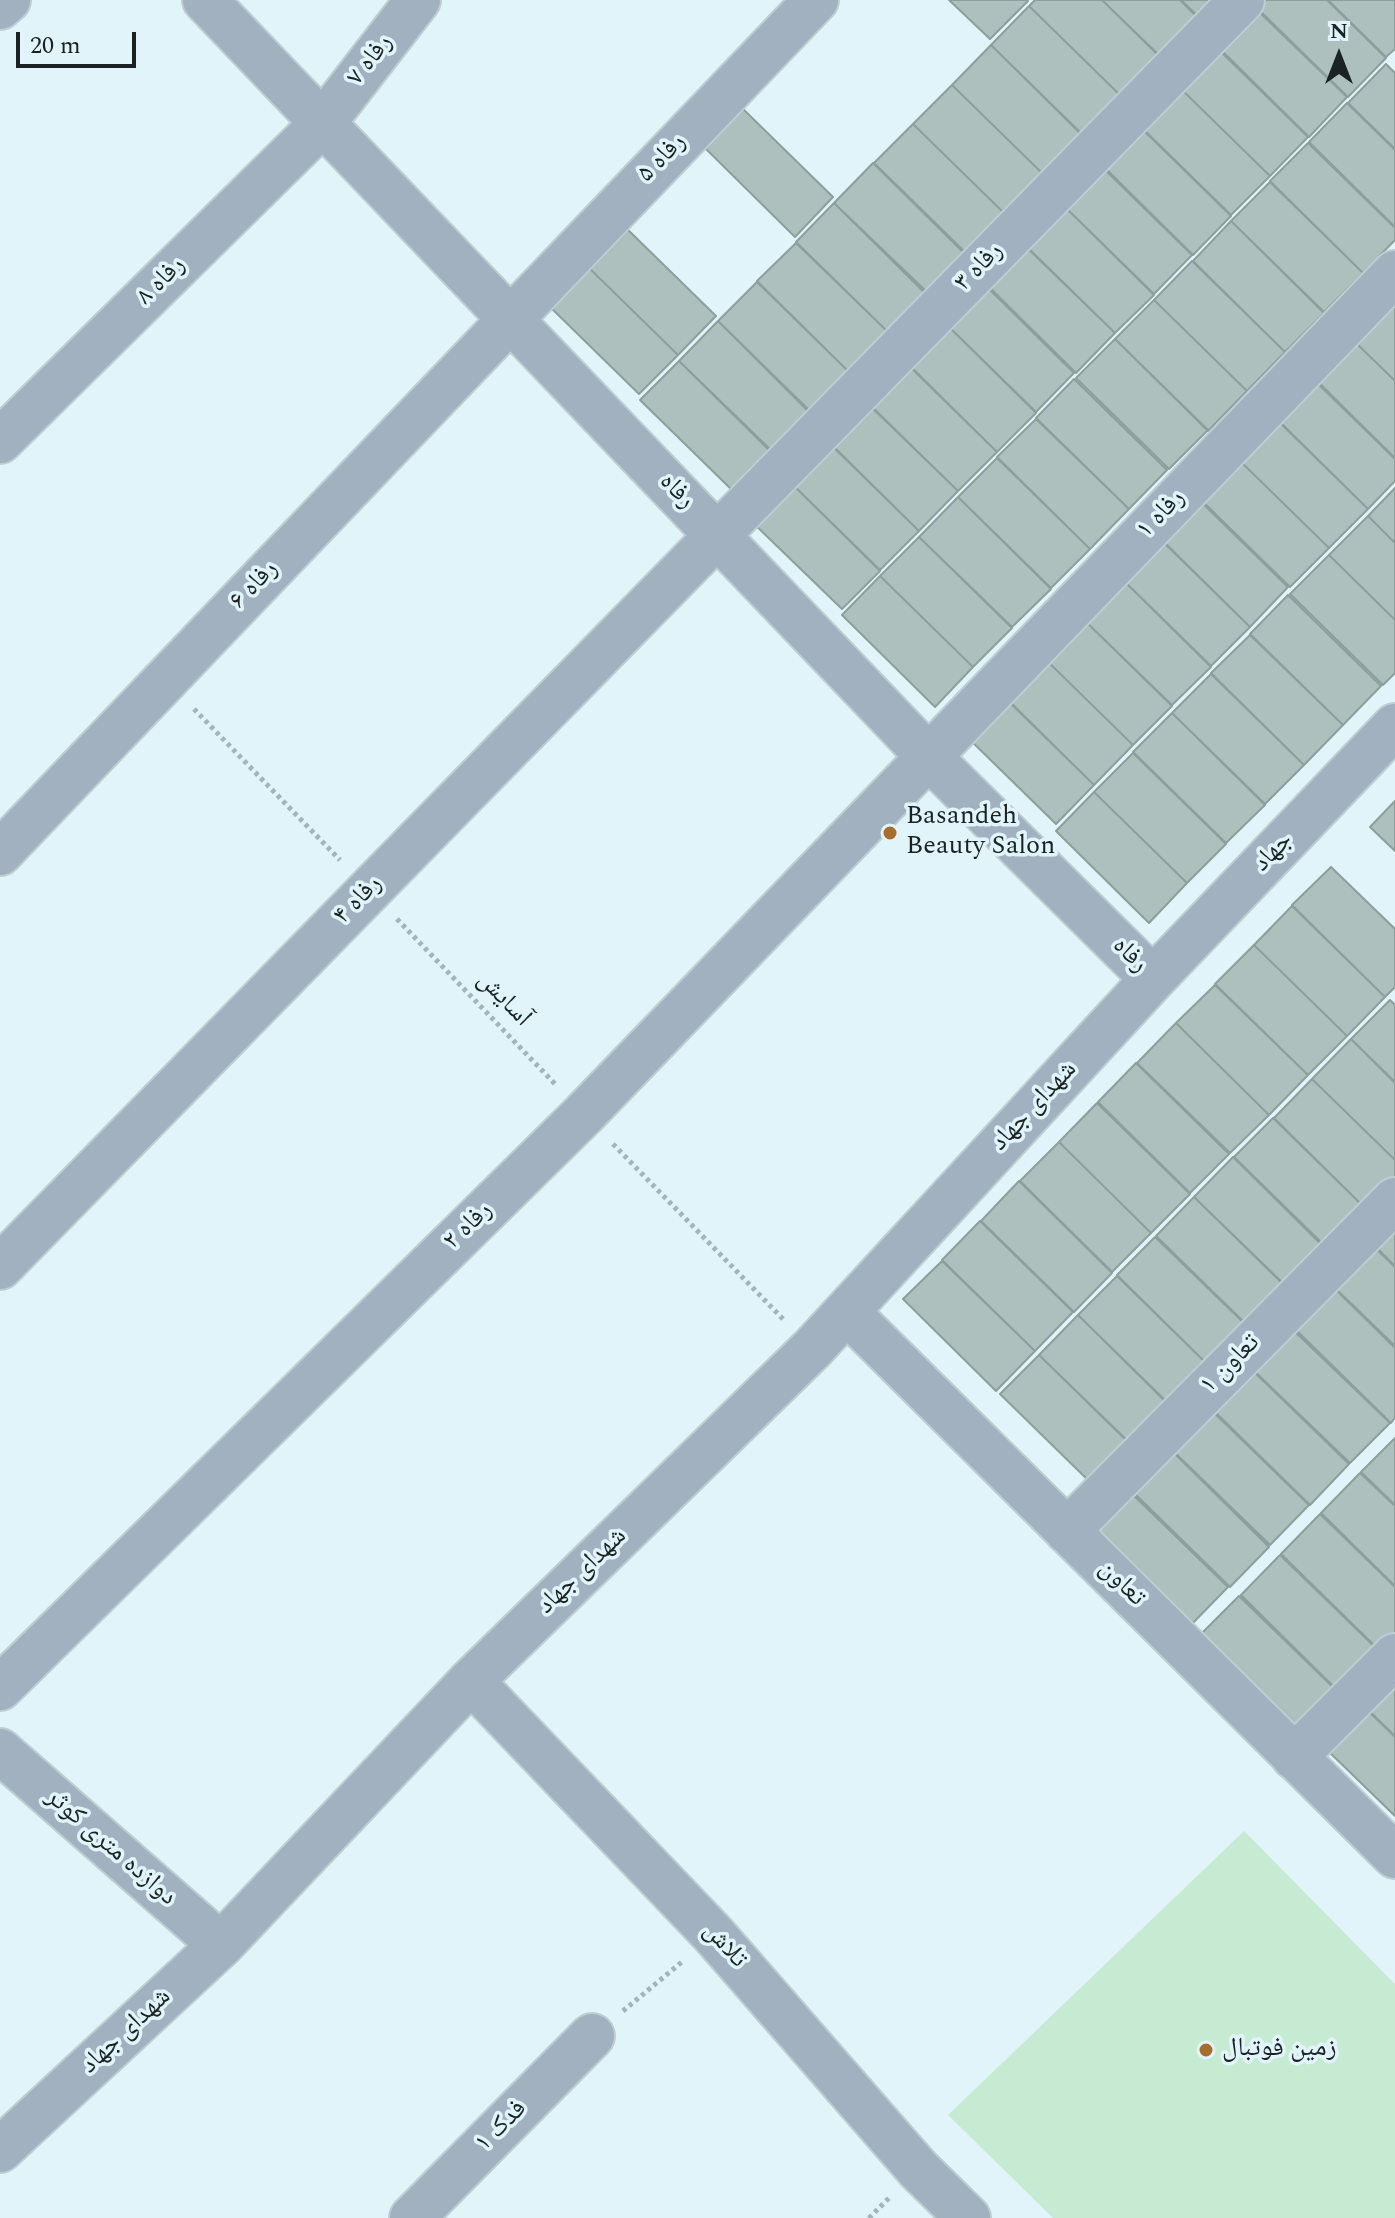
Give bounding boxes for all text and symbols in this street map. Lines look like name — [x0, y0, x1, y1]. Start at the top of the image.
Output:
text: N — [1330, 15, 1348, 48]
scale bar — [20, 16, 140, 66]
north arrow — [1299, 16, 1379, 96]
text: 20 m — [30, 28, 81, 64]
street label: رفاه ۷ — [341, 29, 401, 93]
street label: رفاه ۵ — [632, 128, 694, 190]
street label: رفاه ۳ — [949, 237, 1011, 299]
street label: رفاه ۸ — [131, 251, 193, 313]
street label: رفاه — [652, 467, 700, 517]
street label: رفاه ۱ — [1131, 484, 1193, 546]
street label: رفاه ۶ — [224, 555, 286, 617]
place label: Basandeh Beauty Salon — [906, 802, 1055, 864]
marker: Basandeh Beauty Salon — [881, 824, 899, 842]
street label: جهاد — [1248, 826, 1300, 880]
street label: رفاه ۴ — [328, 870, 390, 932]
street label: رفاه — [1104, 931, 1154, 981]
street label: آسایش — [469, 966, 537, 1034]
street label: شهدای جهاد — [985, 1055, 1085, 1159]
street label: رفاه ۲ — [438, 1196, 500, 1258]
street label: تعاون ۱ — [1195, 1329, 1267, 1401]
street label: شهدای جهاد — [532, 1522, 634, 1622]
street label: تعاون — [1091, 1554, 1151, 1614]
street label: دوازده متری کوثر — [38, 1783, 182, 1913]
street label: تلاش — [695, 1917, 753, 1975]
street label: شهدای جهاد — [75, 1982, 179, 2082]
place label: زمین فوتبال — [1222, 2034, 1337, 2066]
marker: زمین فوتبال — [1197, 2041, 1215, 2059]
street label: فدک ۱ — [470, 2095, 534, 2159]

